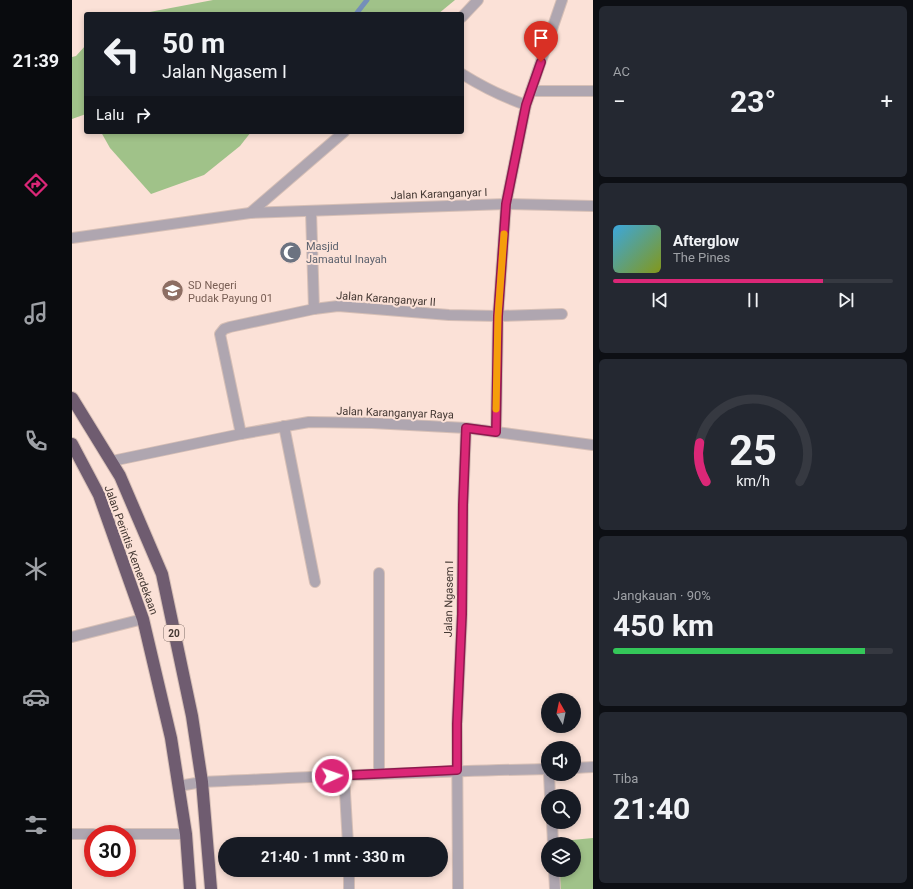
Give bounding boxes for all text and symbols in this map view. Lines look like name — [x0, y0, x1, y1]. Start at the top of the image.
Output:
pin — [524, 21, 558, 62]
text: 50 m — [162, 27, 225, 60]
icon: arrive — [530, 27, 552, 49]
icon: left — [96, 28, 148, 80]
text: 21:39 — [13, 50, 59, 71]
text: Jalan Ngasem I — [162, 61, 287, 82]
text: AC — [613, 64, 630, 79]
text: 23° — [730, 84, 776, 119]
text: − — [613, 89, 626, 114]
text: + — [881, 89, 893, 114]
icon: right — [132, 104, 154, 126]
text: Lalu — [96, 106, 124, 124]
icon: directions — [22, 171, 50, 199]
street label: Jalan Karanganyar I — [390, 186, 488, 202]
text: Afterglow — [673, 232, 739, 250]
mosque icon: Masjid Jamaatul Inayah — [278, 239, 304, 265]
place label: Masjid Jamaatul Inayah — [306, 240, 387, 266]
text: The Pines — [673, 250, 730, 265]
school or university icon: SD Negeri Pudak Payung 01 — [160, 278, 186, 304]
place label: SD Negeri Pudak Payung 01 — [188, 279, 273, 305]
street label: Jalan Karanganyar II — [336, 289, 436, 309]
icon: previous — [649, 289, 671, 311]
icon: pause — [742, 289, 764, 311]
icon: next — [835, 289, 857, 311]
icon: music — [22, 299, 50, 327]
street label: Jalan Karanganyar Raya — [336, 404, 454, 422]
text: 25 — [729, 426, 777, 475]
icon: phone — [22, 427, 50, 455]
text: km/h — [736, 473, 770, 489]
street label: Jalan Perintis Kemerdekaan — [102, 484, 160, 616]
icon: climate — [22, 555, 50, 583]
street label: Jalan Ngasem I — [442, 561, 456, 637]
text: Jangkauan · 90% — [613, 588, 711, 603]
text: 450 km — [613, 608, 714, 643]
road number: 20 — [164, 625, 184, 641]
icon: car — [22, 683, 50, 711]
north arrow — [541, 693, 581, 733]
map controls — [541, 693, 581, 877]
button: sound — [541, 741, 581, 781]
position arrow — [311, 755, 353, 797]
text: Tiba — [613, 771, 638, 786]
button: search — [541, 789, 581, 829]
text: 21:40 — [613, 791, 690, 826]
icon: filters — [22, 811, 50, 839]
speed limit sign: 30 — [84, 825, 136, 877]
button: layers — [541, 837, 581, 877]
text: 21:40 · 1 mnt · 330 m — [261, 848, 405, 866]

